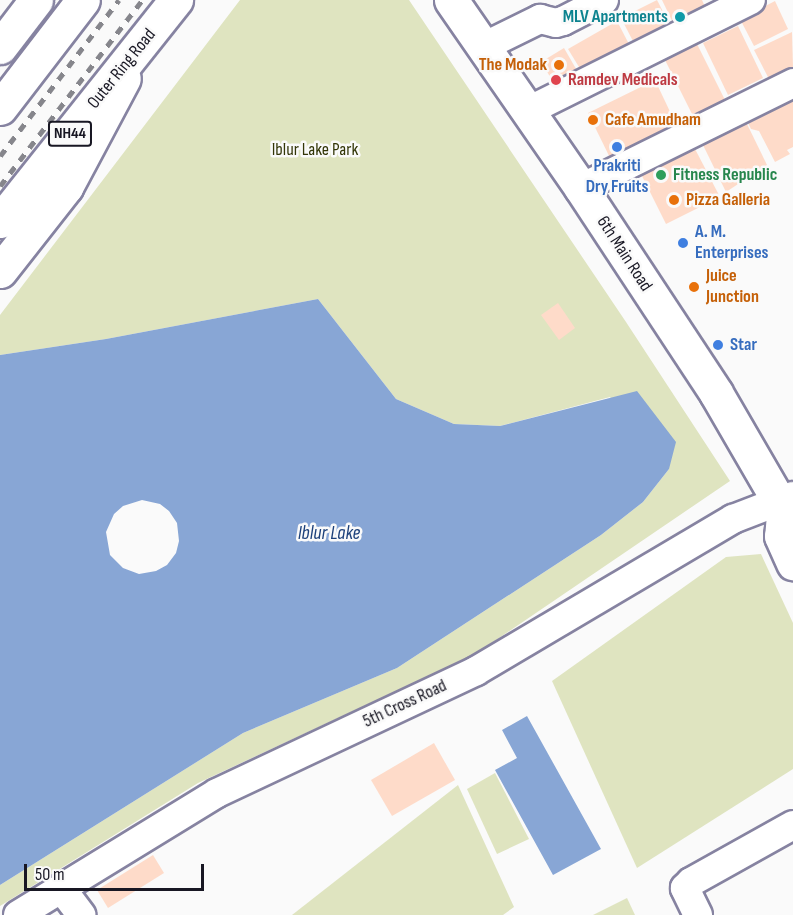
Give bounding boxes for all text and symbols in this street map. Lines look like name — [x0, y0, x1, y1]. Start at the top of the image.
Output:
place label: MLV Apartments — [563, 6, 668, 28]
marker: MLV Apartments — [673, 10, 687, 24]
street label: Outer Ring Road — [83, 25, 161, 113]
place label: The Modak — [479, 54, 547, 76]
marker: The Modak — [552, 58, 566, 72]
place label: Ramdev Medicals — [568, 69, 678, 91]
marker: Ramdev Medicals — [549, 73, 563, 87]
place label: Cafe Amudham — [605, 109, 701, 131]
marker: Cafe Amudham — [586, 113, 600, 127]
road number: NH44 — [48, 121, 92, 147]
park label: Iblur Lake Park — [272, 139, 358, 161]
marker: Prakriti Dry Fruits — [610, 140, 624, 154]
place label: Prakriti Dry Fruits — [586, 156, 648, 198]
place label: Fitness Republic — [673, 164, 777, 186]
marker: Fitness Republic — [654, 168, 668, 182]
place label: Pizza Galleria — [686, 189, 770, 211]
marker: Pizza Galleria — [667, 193, 681, 207]
street label: 6th Main Road — [592, 212, 656, 296]
place label: A. M. Enterprises — [695, 222, 769, 264]
marker: A. M. Enterprises — [676, 236, 690, 250]
place label: Juice Junction — [706, 266, 759, 308]
marker: Juice Junction — [687, 280, 701, 294]
place label: Star — [730, 334, 757, 356]
marker: Star — [711, 338, 725, 352]
water label: Iblur Lake — [298, 521, 360, 545]
street label: 5th Cross Road — [360, 675, 450, 733]
scale bar — [27, 852, 207, 890]
text: 50 m — [35, 864, 65, 885]

